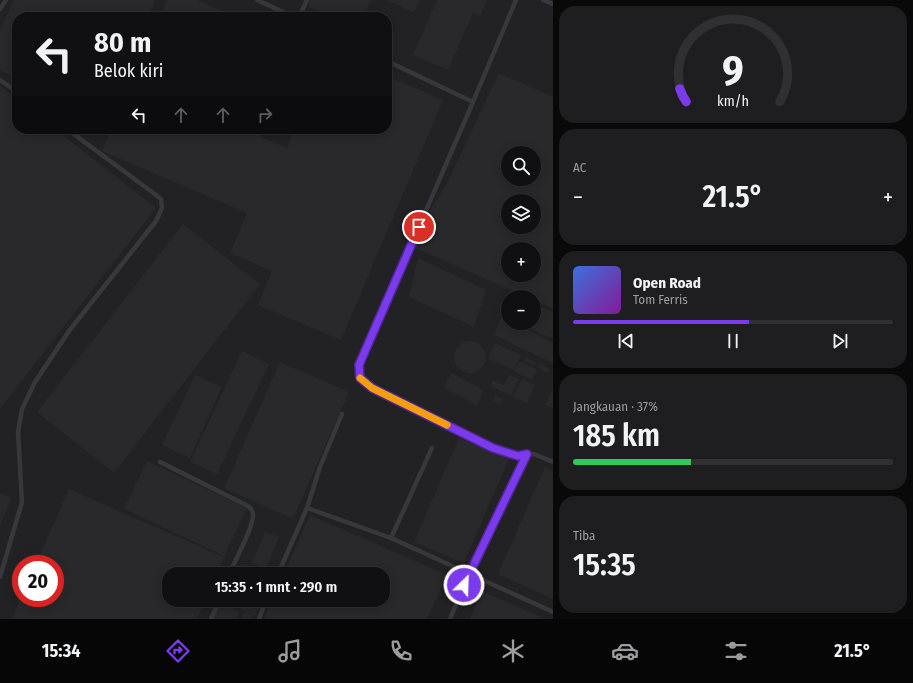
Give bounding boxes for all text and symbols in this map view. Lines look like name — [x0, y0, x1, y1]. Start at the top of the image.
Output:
text: 80 m — [94, 26, 151, 59]
icon: left — [28, 28, 80, 80]
text: 9 — [722, 46, 744, 96]
text: Belok kiri — [94, 60, 163, 82]
text: km/h — [717, 93, 749, 110]
icon: left — [128, 104, 150, 126]
icon: ahead — [170, 104, 192, 126]
icon: ahead — [212, 104, 234, 126]
icon: right — [254, 104, 276, 126]
map controls — [501, 146, 541, 330]
button: search — [501, 146, 541, 186]
text: AC — [573, 160, 586, 175]
text: 21.5° — [702, 179, 763, 215]
text: − — [573, 184, 583, 211]
text: + — [883, 184, 893, 211]
button: layers — [501, 194, 541, 234]
pin — [402, 210, 436, 244]
icon: arrive — [408, 216, 430, 238]
button: + — [501, 242, 541, 282]
text: Open Road — [633, 274, 701, 292]
button: − — [501, 290, 541, 330]
text: Tom Ferris — [633, 292, 688, 307]
icon: previous — [615, 330, 637, 352]
icon: pause — [722, 330, 744, 352]
icon: next — [829, 330, 851, 352]
text: Jangkauan · 37% — [573, 399, 658, 414]
text: 185 km — [573, 418, 660, 454]
text: Tiba — [573, 528, 595, 543]
text: 15:35 — [573, 547, 636, 583]
speed limit sign: 20 — [12, 555, 64, 607]
position arrow — [443, 564, 485, 606]
text: 15:35 · 1 mnt · 290 m — [215, 578, 337, 596]
icon: directions — [164, 637, 192, 665]
icon: music — [276, 637, 304, 665]
icon: phone — [387, 637, 415, 665]
icon: climate — [499, 637, 527, 665]
icon: car — [611, 637, 639, 665]
icon: filters — [722, 637, 750, 665]
text: 15:34 — [42, 640, 80, 662]
text: 21.5° — [834, 640, 871, 662]

